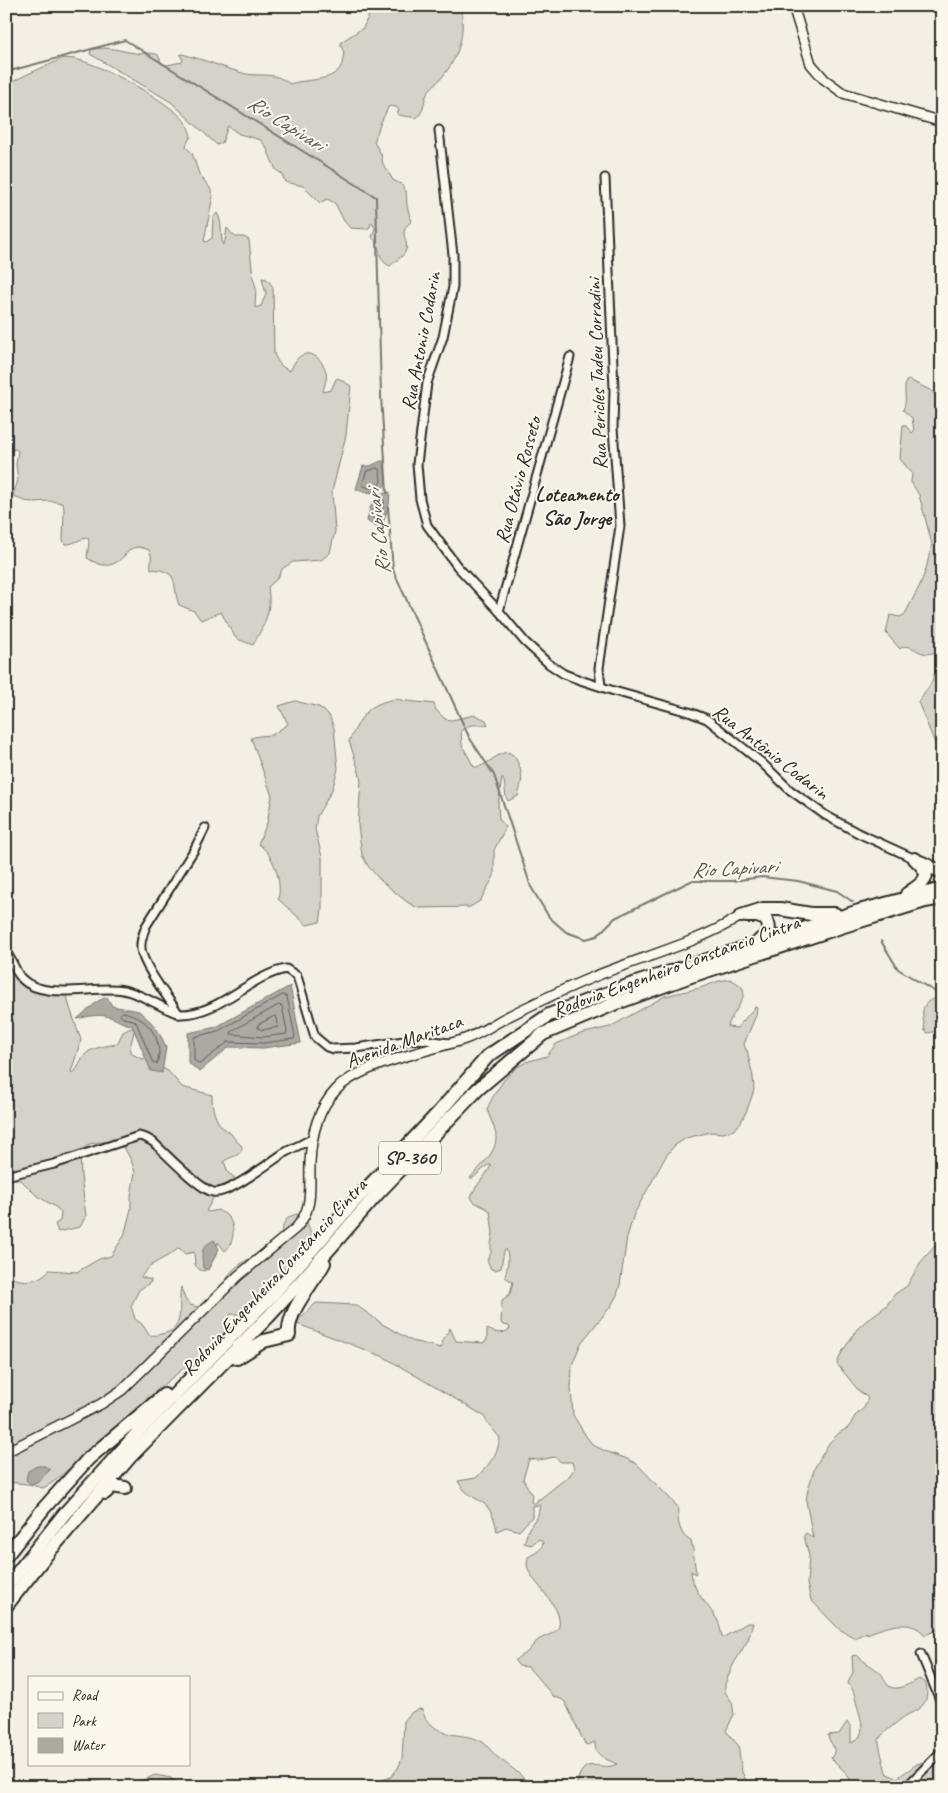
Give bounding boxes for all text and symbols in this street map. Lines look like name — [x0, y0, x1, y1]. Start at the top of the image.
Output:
water label: Rio Capivari — [243, 89, 333, 159]
street label: Rua Antonio Codarin — [395, 269, 447, 412]
street label: Rua Pericles Tadeu Corradini — [581, 276, 613, 470]
street label: Rua Otávio Rosseto — [489, 412, 547, 546]
district label: Loteamento São Jorge — [535, 481, 621, 531]
water label: Rio Capivari — [359, 483, 396, 576]
street label: Rua Antônio Codarin — [708, 699, 835, 806]
water label: Rio Capivari — [691, 853, 782, 883]
street label: Rodovia Engenheiro Constancio Cintra — [549, 909, 805, 1022]
street label: Avenida Maritaca — [342, 1008, 467, 1074]
road number: SP-360 — [379, 1142, 441, 1174]
street label: Rodovia Engenheiro Constancio Cintra — [176, 1172, 373, 1381]
legend — [28, 1676, 190, 1766]
text: Road — [72, 1686, 99, 1705]
text: Park — [72, 1712, 97, 1731]
text: Water — [72, 1736, 106, 1755]

